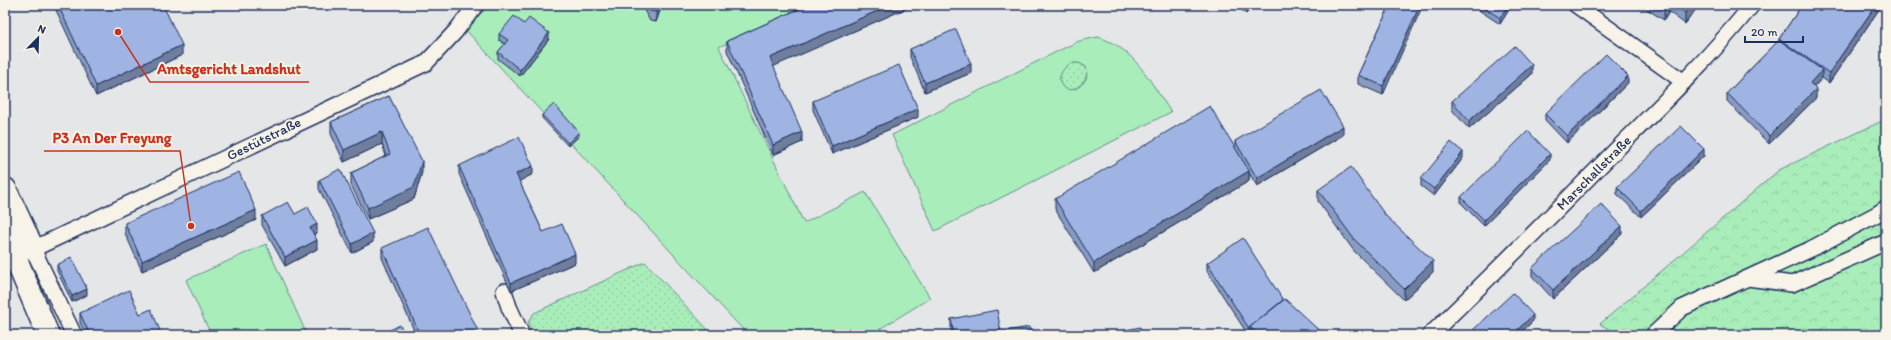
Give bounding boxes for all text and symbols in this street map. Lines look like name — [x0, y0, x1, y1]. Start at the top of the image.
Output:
north arrow — [18, 18, 58, 58]
scale bar — [1745, 18, 1803, 44]
text: N — [36, 22, 48, 37]
text: 20 m — [1751, 25, 1778, 39]
callout: Amtsgericht Landshut — [150, 55, 309, 82]
text: Amtsgericht Landshut — [156, 60, 301, 79]
street label: Gestütstraße — [224, 114, 304, 164]
callout: P3 An Der Freyung — [44, 124, 180, 151]
text: P3 An Der Freyung — [52, 129, 172, 148]
street label: Marschallstraße — [1553, 132, 1635, 214]

